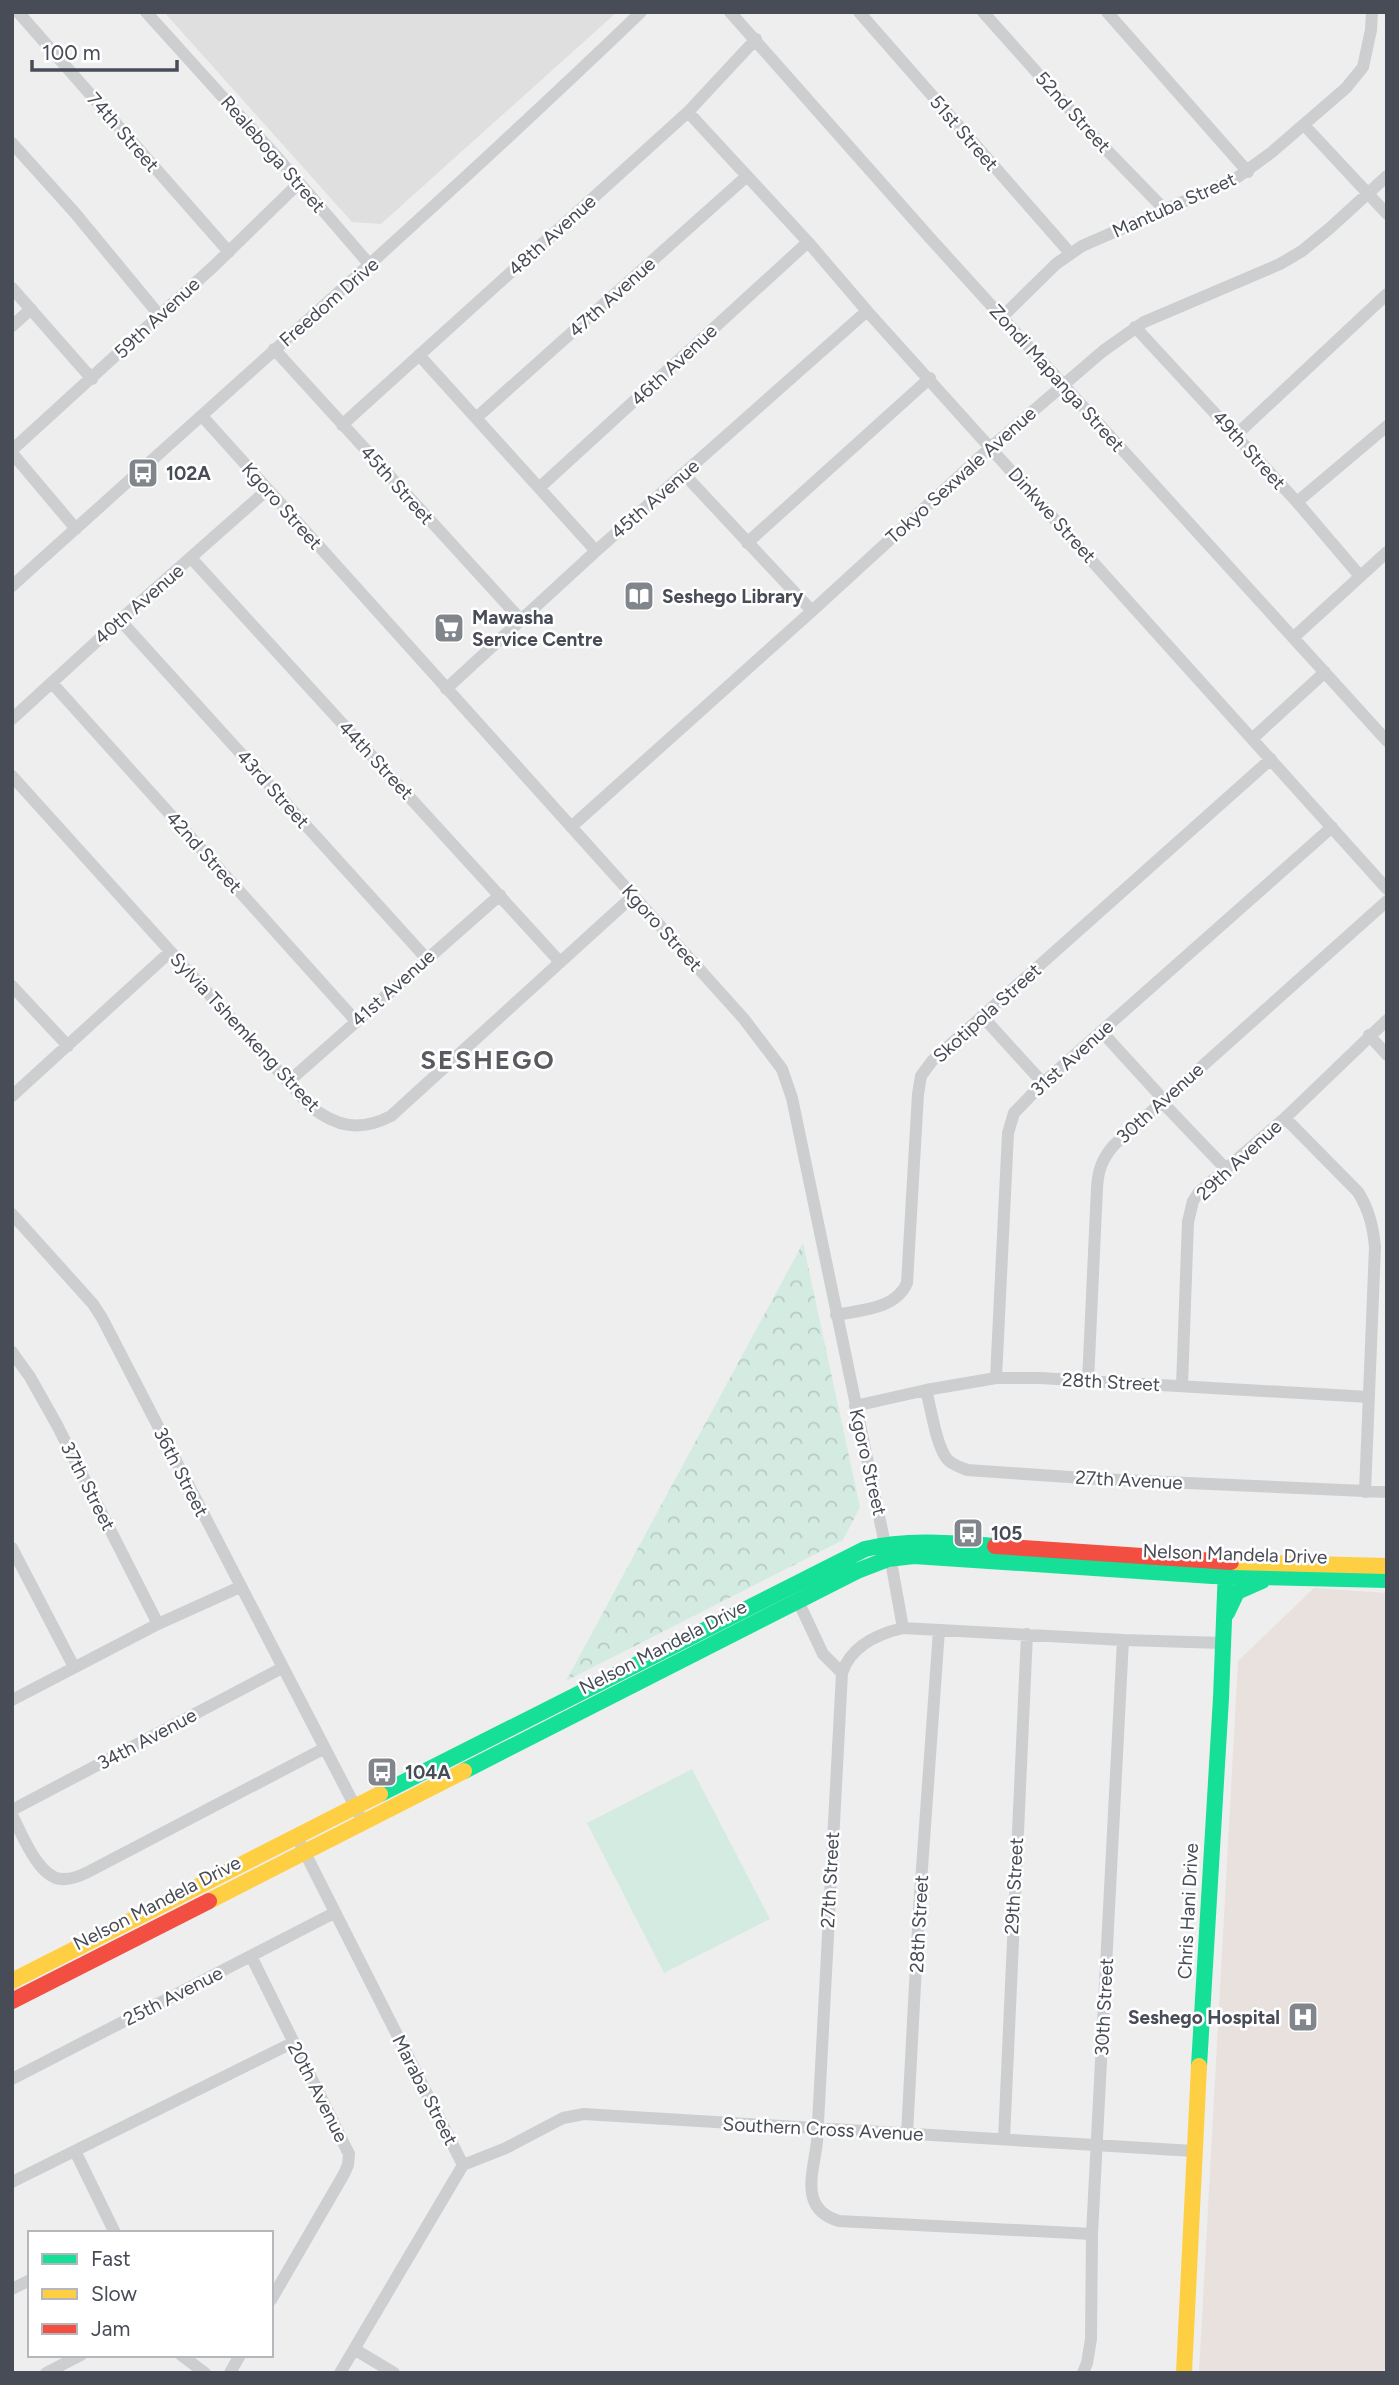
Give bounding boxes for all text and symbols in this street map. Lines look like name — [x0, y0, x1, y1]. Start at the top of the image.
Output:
scale bar — [32, 28, 177, 72]
text: 100 m — [42, 40, 101, 65]
street label: 52nd Street — [1031, 67, 1115, 157]
street label: 74th Street — [82, 88, 164, 176]
street label: 51st Street — [925, 90, 1003, 176]
street label: Realeboga Street — [216, 91, 330, 217]
street label: Mantuba Street — [1109, 167, 1239, 243]
street label: 48th Avenue — [503, 190, 601, 280]
street label: 47th Avenue — [564, 252, 660, 342]
street label: Freedom Drive — [275, 253, 383, 351]
street label: 59th Avenue — [110, 273, 204, 363]
street label: Zondi Mapanga Street — [985, 300, 1129, 456]
street label: 46th Avenue — [626, 319, 722, 411]
street label: Tokyo Sexwale Avenue — [881, 402, 1041, 548]
street label: 49th Street — [1208, 406, 1290, 494]
street label: 45th Street — [356, 441, 438, 529]
street label: 45th Avenue — [606, 454, 704, 544]
bus stop icon: 102A — [126, 456, 160, 490]
street label: Kgoro Street — [237, 458, 327, 554]
place label: 102A — [166, 462, 211, 485]
street label: Dinkwe Street — [1003, 463, 1101, 567]
street label: 40th Avenue — [90, 559, 188, 649]
library icon: Seshego Library — [622, 579, 656, 613]
place label: Seshego Library — [662, 585, 803, 608]
place label: Mawasha Service Centre — [472, 606, 603, 651]
supermarket icon: Mawasha Service Centre — [432, 611, 466, 645]
street label: 44th Street — [334, 716, 418, 804]
street label: 43rd Street — [232, 745, 314, 833]
street label: 42nd Street — [161, 806, 247, 898]
street label: Kgoro Street — [617, 880, 707, 976]
street label: 41st Avenue — [346, 944, 440, 1032]
street label: Sylvia Tshemkeng Street — [165, 948, 325, 1116]
street label: Skotipola Street — [928, 959, 1046, 1067]
street label: 31st Avenue — [1026, 1015, 1118, 1101]
district label: SESHEGO — [420, 1044, 556, 1076]
street label: 30th Avenue — [1112, 1058, 1208, 1148]
street label: 29th Avenue — [1192, 1115, 1286, 1205]
street label: 28th Street — [1061, 1368, 1161, 1396]
street label: Kgoro Street — [845, 1406, 891, 1518]
street label: 36th Street — [149, 1424, 213, 1520]
street label: 37th Street — [56, 1438, 120, 1534]
street label: 27th Avenue — [1075, 1466, 1183, 1494]
bus stop icon: 105 — [951, 1516, 985, 1550]
place label: 105 — [991, 1522, 1022, 1545]
street label: Nelson Mandela Drive — [1142, 1539, 1328, 1569]
street label: Nelson Mandela Drive — [575, 1595, 751, 1699]
street label: 34th Avenue — [94, 1703, 200, 1775]
bus stop icon: 104A — [365, 1755, 399, 1789]
place label: 104A — [405, 1761, 451, 1784]
street label: 27th Street — [816, 1831, 844, 1929]
street label: 29th Street — [1000, 1837, 1028, 1935]
street label: Chris Hani Drive — [1173, 1842, 1203, 1980]
street label: Nelson Mandela Drive — [69, 1851, 245, 1955]
street label: 28th Street — [905, 1874, 933, 1974]
street label: 30th Street — [1090, 1957, 1118, 2057]
street label: 25th Avenue — [120, 1961, 226, 2031]
hospital icon: Seshego Hospital — [1286, 2000, 1320, 2034]
place label: Seshego Hospital — [1128, 2006, 1280, 2029]
street label: Maraba Street — [387, 2031, 463, 2149]
street label: 20th Avenue — [283, 2038, 353, 2146]
street label: Southern Cross Avenue — [722, 2112, 924, 2146]
legend — [28, 2231, 273, 2357]
text: Fast — [91, 2246, 131, 2271]
text: Slow — [91, 2281, 137, 2306]
text: Jam — [91, 2316, 130, 2341]

